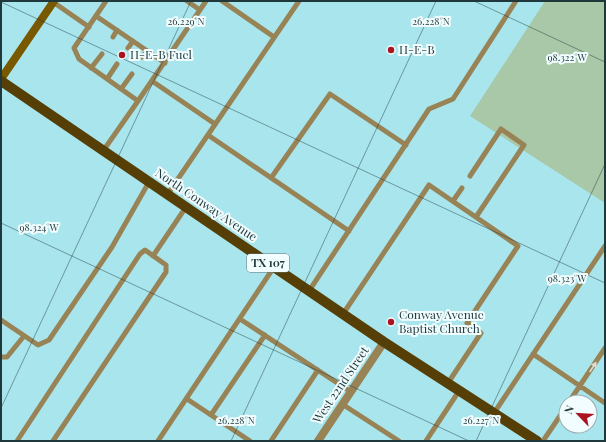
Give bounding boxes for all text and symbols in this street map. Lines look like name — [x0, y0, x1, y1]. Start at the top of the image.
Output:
text: 26.229°N — [167, 14, 205, 28]
text: 26.228°N — [412, 14, 450, 28]
place label: H-E-B — [399, 41, 435, 57]
marker: H-E-B — [386, 45, 396, 55]
place label: H-E-B Fuel — [130, 46, 193, 62]
marker: H-E-B Fuel — [117, 50, 127, 60]
text: 98.322°W — [547, 50, 587, 64]
street label: North Conway Avenue — [153, 164, 261, 244]
text: 98.324°W — [19, 220, 60, 234]
road number: TX 107 — [247, 254, 289, 272]
text: 98.323°W — [548, 271, 587, 285]
place label: Conway Avenue Baptist Church — [399, 306, 484, 336]
marker: Conway Avenue Baptist Church — [386, 317, 396, 327]
street label: West 22nd Street — [308, 342, 372, 427]
one-way arrow — [589, 361, 596, 373]
north arrow — [558, 394, 598, 434]
text: N — [560, 403, 577, 416]
text: 26.228°N — [217, 413, 255, 427]
text: 26.227°N — [463, 413, 499, 427]

